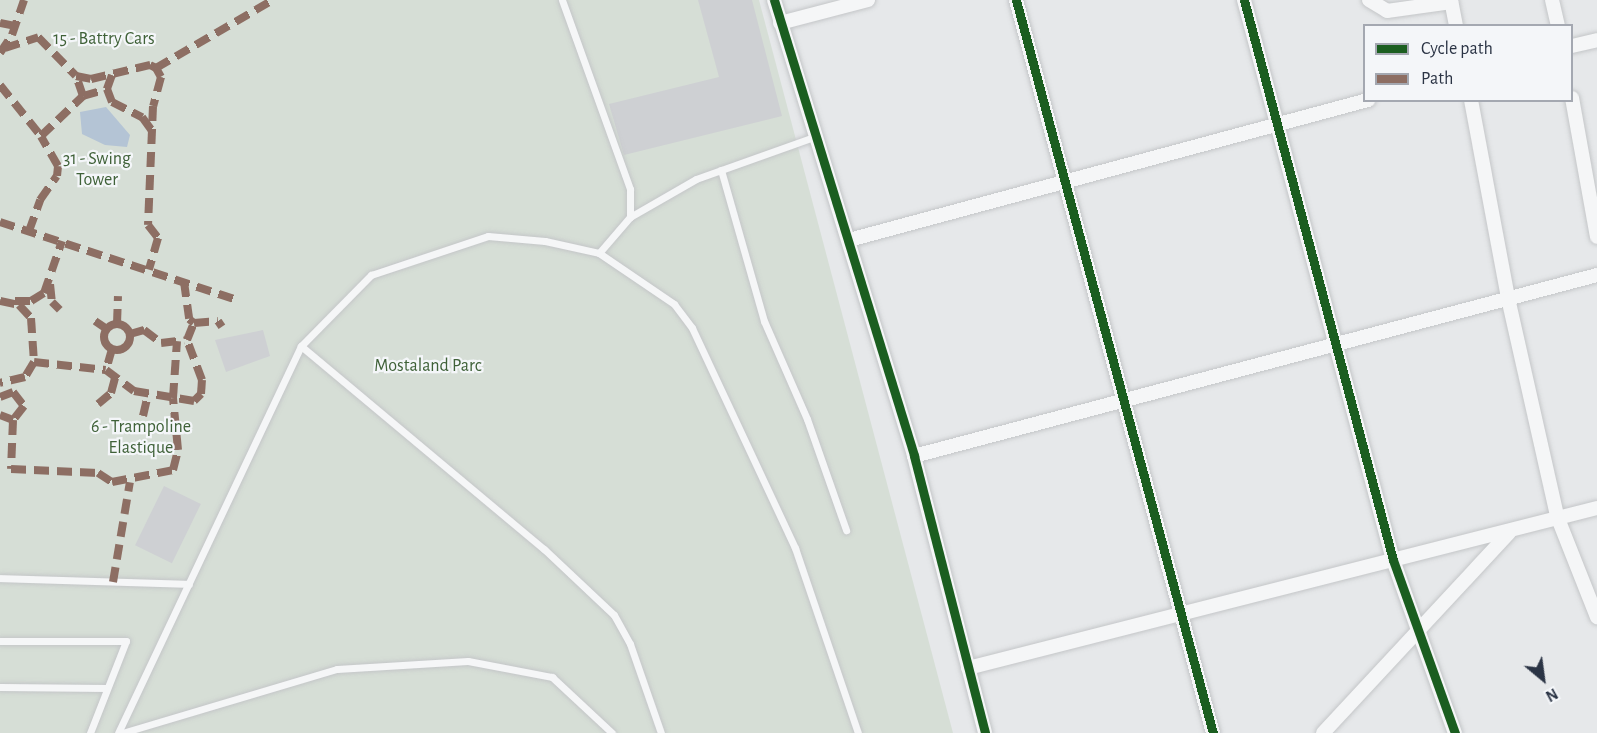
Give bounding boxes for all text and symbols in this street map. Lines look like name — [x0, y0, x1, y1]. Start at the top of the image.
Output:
legend — [1363, 24, 1573, 102]
park label: 15 - Battry Cars — [53, 28, 155, 50]
text: Cycle path — [1421, 40, 1493, 58]
text: Path — [1421, 70, 1453, 88]
park label: 31 - Swing Tower — [63, 149, 131, 192]
park label: Mostaland Parc — [374, 355, 482, 377]
park label: 6 - Trampoline Elastique — [91, 417, 191, 460]
north arrow — [1513, 649, 1573, 709]
text: N — [1543, 685, 1560, 704]

